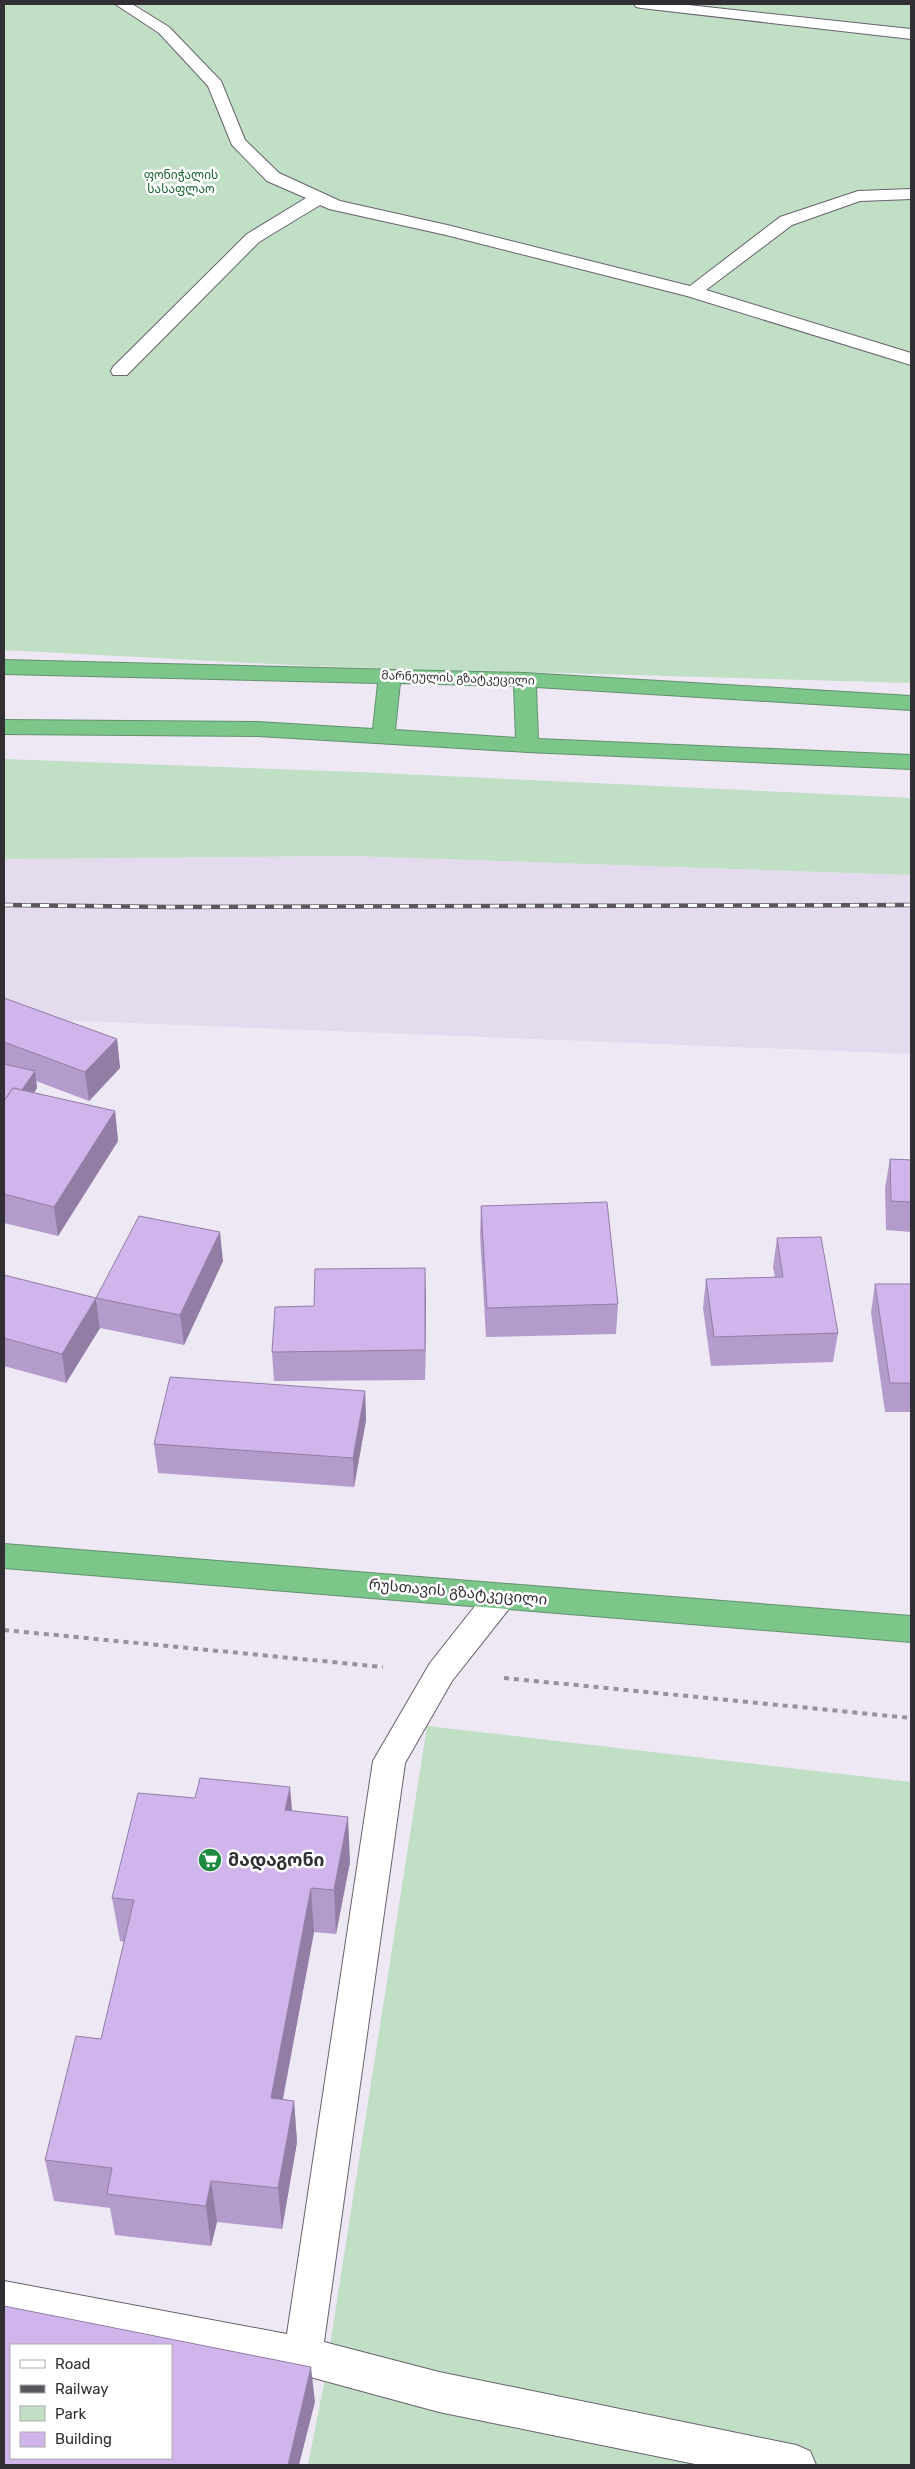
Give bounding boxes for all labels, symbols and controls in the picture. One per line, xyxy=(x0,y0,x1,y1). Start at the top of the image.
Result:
park label: ფონიჭალის სასაფლაო xyxy=(144,168,218,197)
street label: მარნეულის გზატკეცილი xyxy=(381,668,535,689)
street label: რუსთავის გზატკეცილი xyxy=(368,1575,548,1609)
supermarket icon: მადაგონი xyxy=(197,1847,223,1873)
place label: მადაგონი xyxy=(228,1849,325,1871)
legend xyxy=(10,2344,172,2459)
text: Road xyxy=(55,2355,91,2373)
text: Railway xyxy=(55,2380,109,2398)
text: Park xyxy=(55,2405,86,2423)
text: Building xyxy=(55,2430,112,2448)

